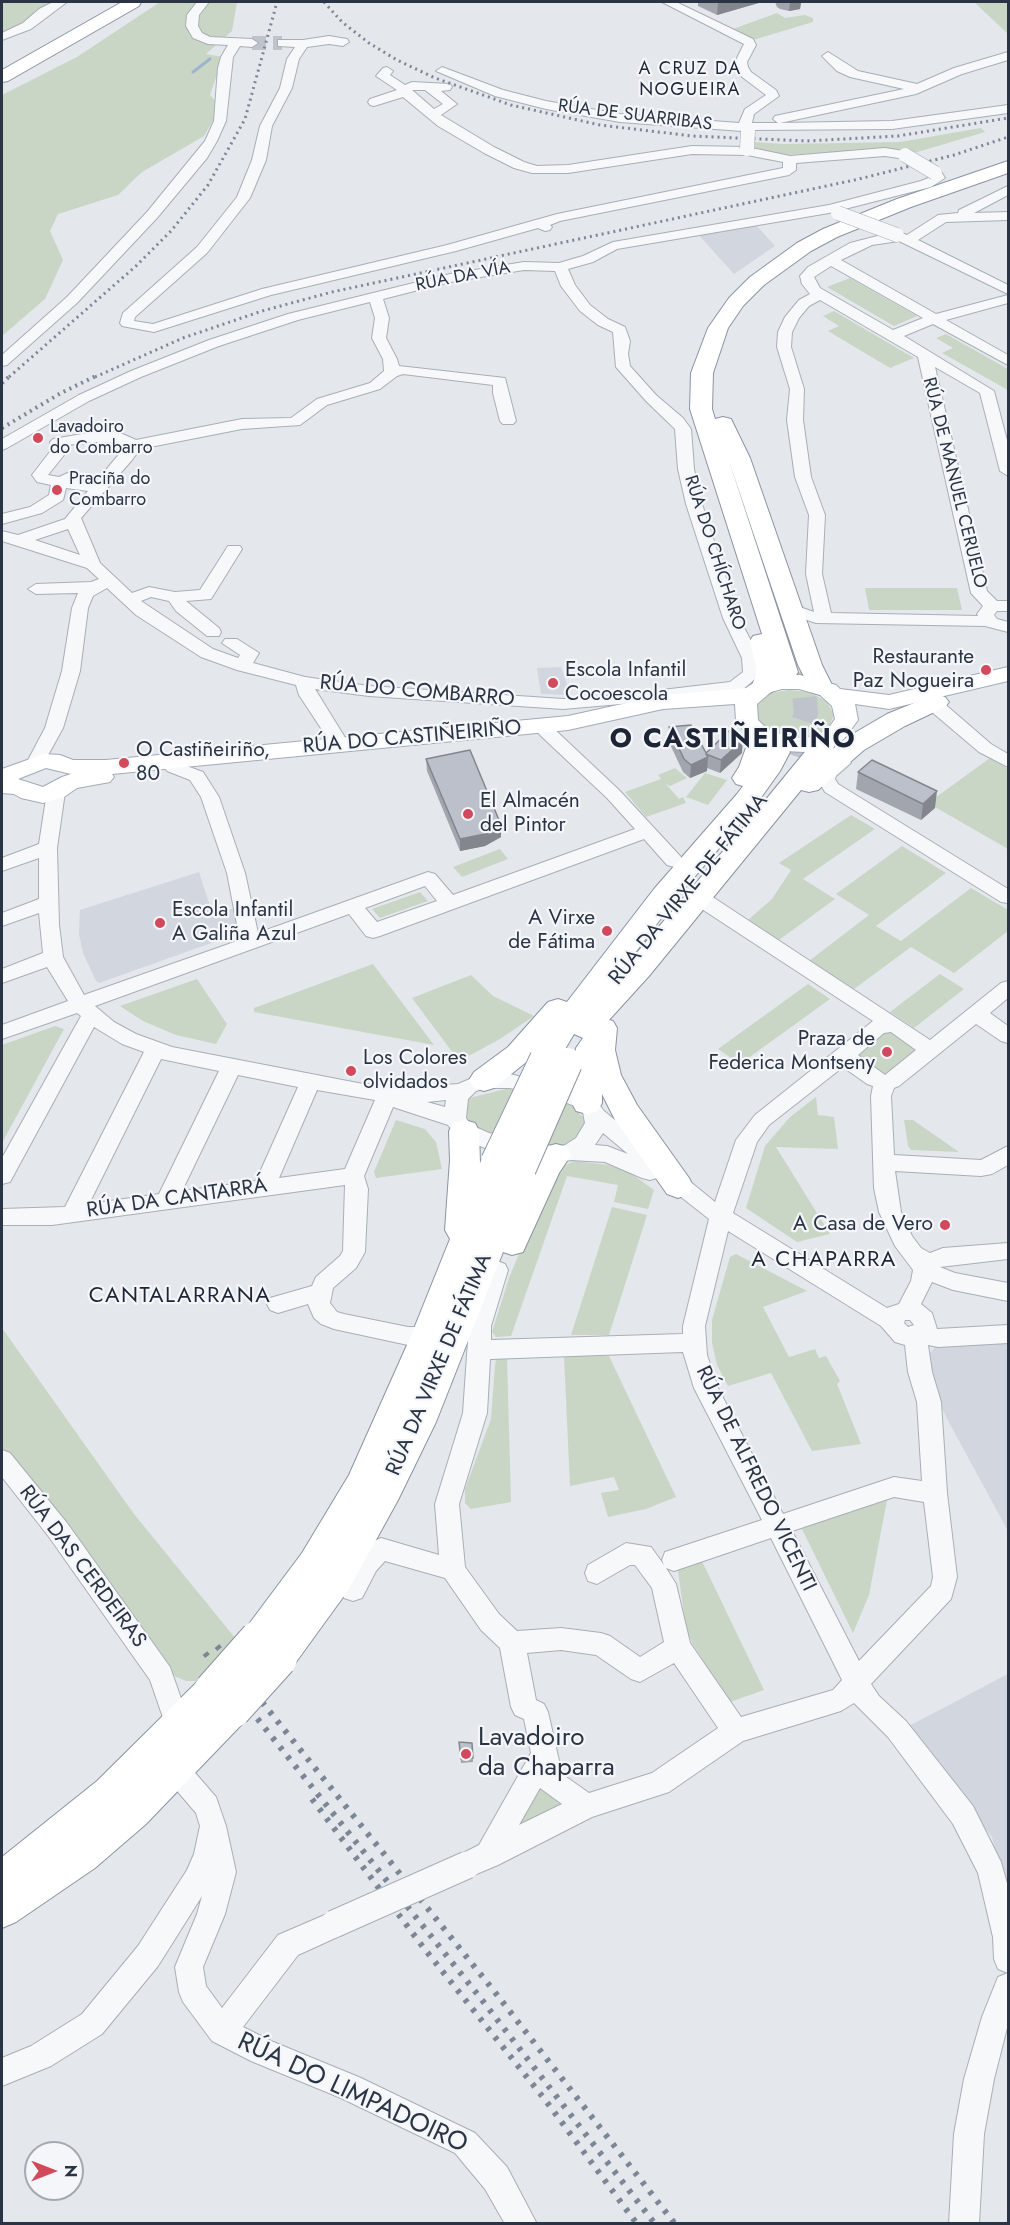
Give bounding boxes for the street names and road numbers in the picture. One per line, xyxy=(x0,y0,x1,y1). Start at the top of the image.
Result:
street label: RÚA DE SUARRIBAS xyxy=(557,96,713,136)
street label: RÚA DA VÍA xyxy=(414,257,512,297)
street label: RÚA DE MANUEL CERUELO xyxy=(917,375,991,591)
street label: RÚA DO CHÍCHARO xyxy=(679,473,749,633)
street label: RÚA DO COMBARRO xyxy=(318,671,516,713)
street label: RÚA DO CASTIÑEIRIÑO xyxy=(302,716,522,760)
street label: RÚA DA VIRXE DE FÁTIMA xyxy=(604,789,774,991)
street label: RÚA DA CANTARRÁ xyxy=(85,1174,269,1224)
street label: RÚA DA VIRXE DE FÁTIMA xyxy=(382,1250,498,1480)
street label: RÚA DE ALFREDO VICENTI xyxy=(689,1362,821,1596)
street label: RÚA DAS CERDEIRAS xyxy=(13,1481,151,1653)
street label: RÚA DO LIMPADOIRO xyxy=(232,2027,472,2161)

